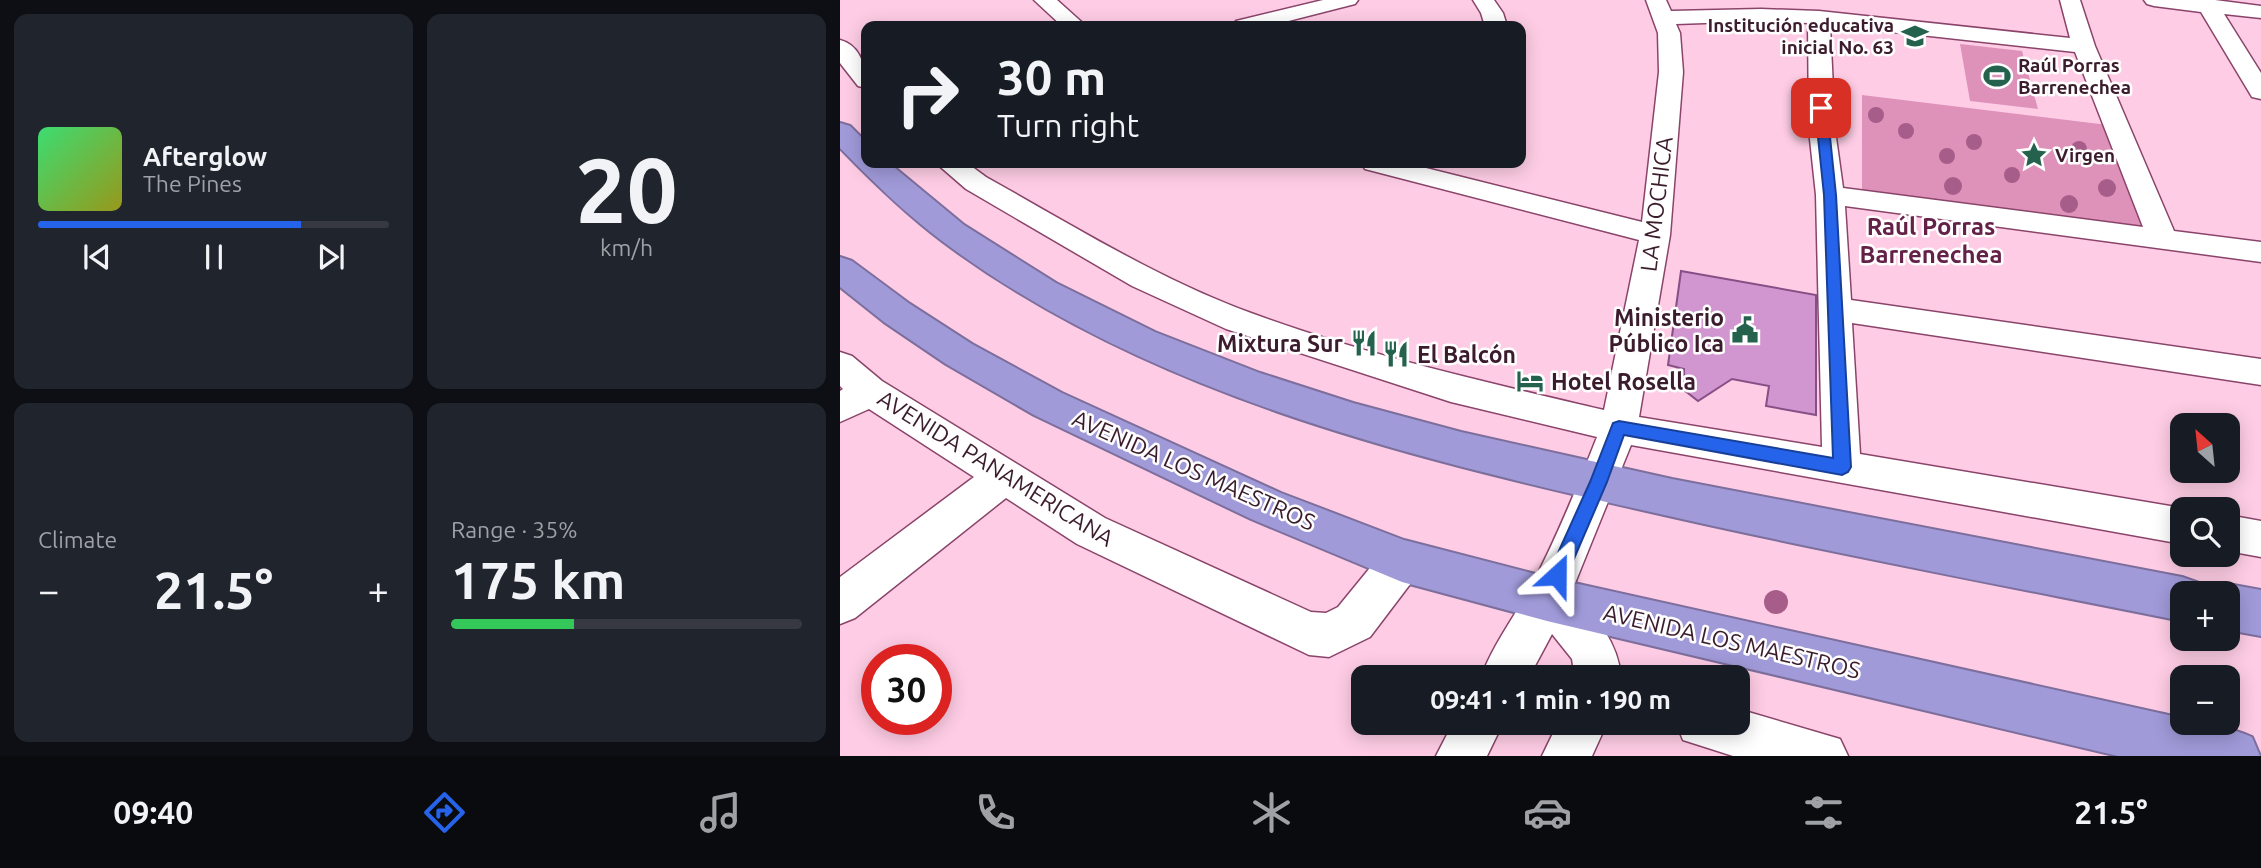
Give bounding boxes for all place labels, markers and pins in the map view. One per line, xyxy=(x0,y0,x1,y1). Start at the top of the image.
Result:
place label: Institución educativa inicial No. 63 xyxy=(1707,14,1894,58)
school or university icon: Institución educativa inicial No. 63 xyxy=(1900,21,1930,51)
place label: Raúl Porras Barrenechea xyxy=(2018,54,2131,98)
sports icon: Raúl Porras Barrenechea xyxy=(1982,61,2012,91)
pin xyxy=(1791,78,1851,138)
place icon: Virgen xyxy=(2019,140,2049,170)
place label: Virgen xyxy=(2055,144,2115,166)
place label: Ministerio Público Ica xyxy=(1608,305,1724,356)
public building icon: Ministerio Público Ica xyxy=(1730,315,1760,345)
restaurant icon: Mixtura Sur xyxy=(1349,328,1379,358)
place label: Mixtura Sur xyxy=(1217,331,1344,356)
restaurant icon: El Balcón xyxy=(1381,339,1411,369)
place label: El Balcón xyxy=(1417,342,1516,367)
hotel icon: Hotel Rosella xyxy=(1515,366,1545,396)
place label: Hotel Rosella xyxy=(1551,369,1696,394)

